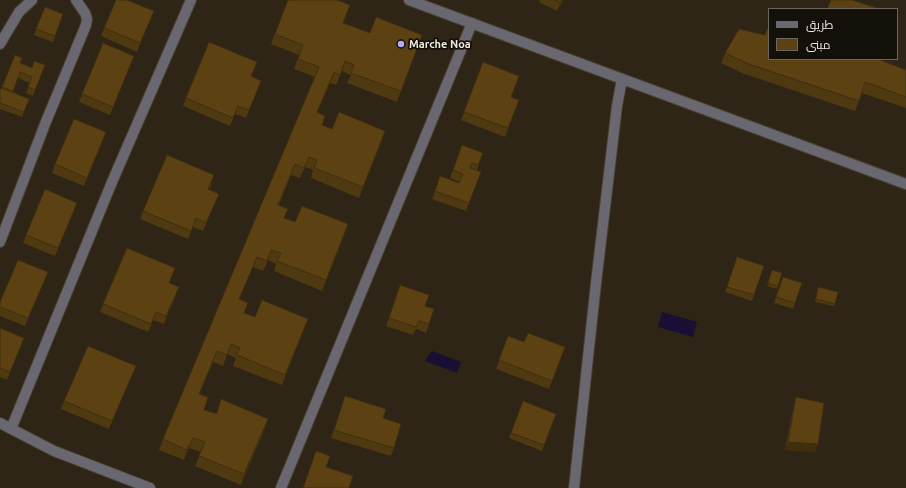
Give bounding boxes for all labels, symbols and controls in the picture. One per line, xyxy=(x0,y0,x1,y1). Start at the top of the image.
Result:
legend xyxy=(768,8,898,60)
text: طريق xyxy=(806,18,833,31)
place label: Marche Noa xyxy=(409,37,471,51)
text: مبنى xyxy=(806,38,831,51)
marker: Marche Noa xyxy=(396,39,406,49)

